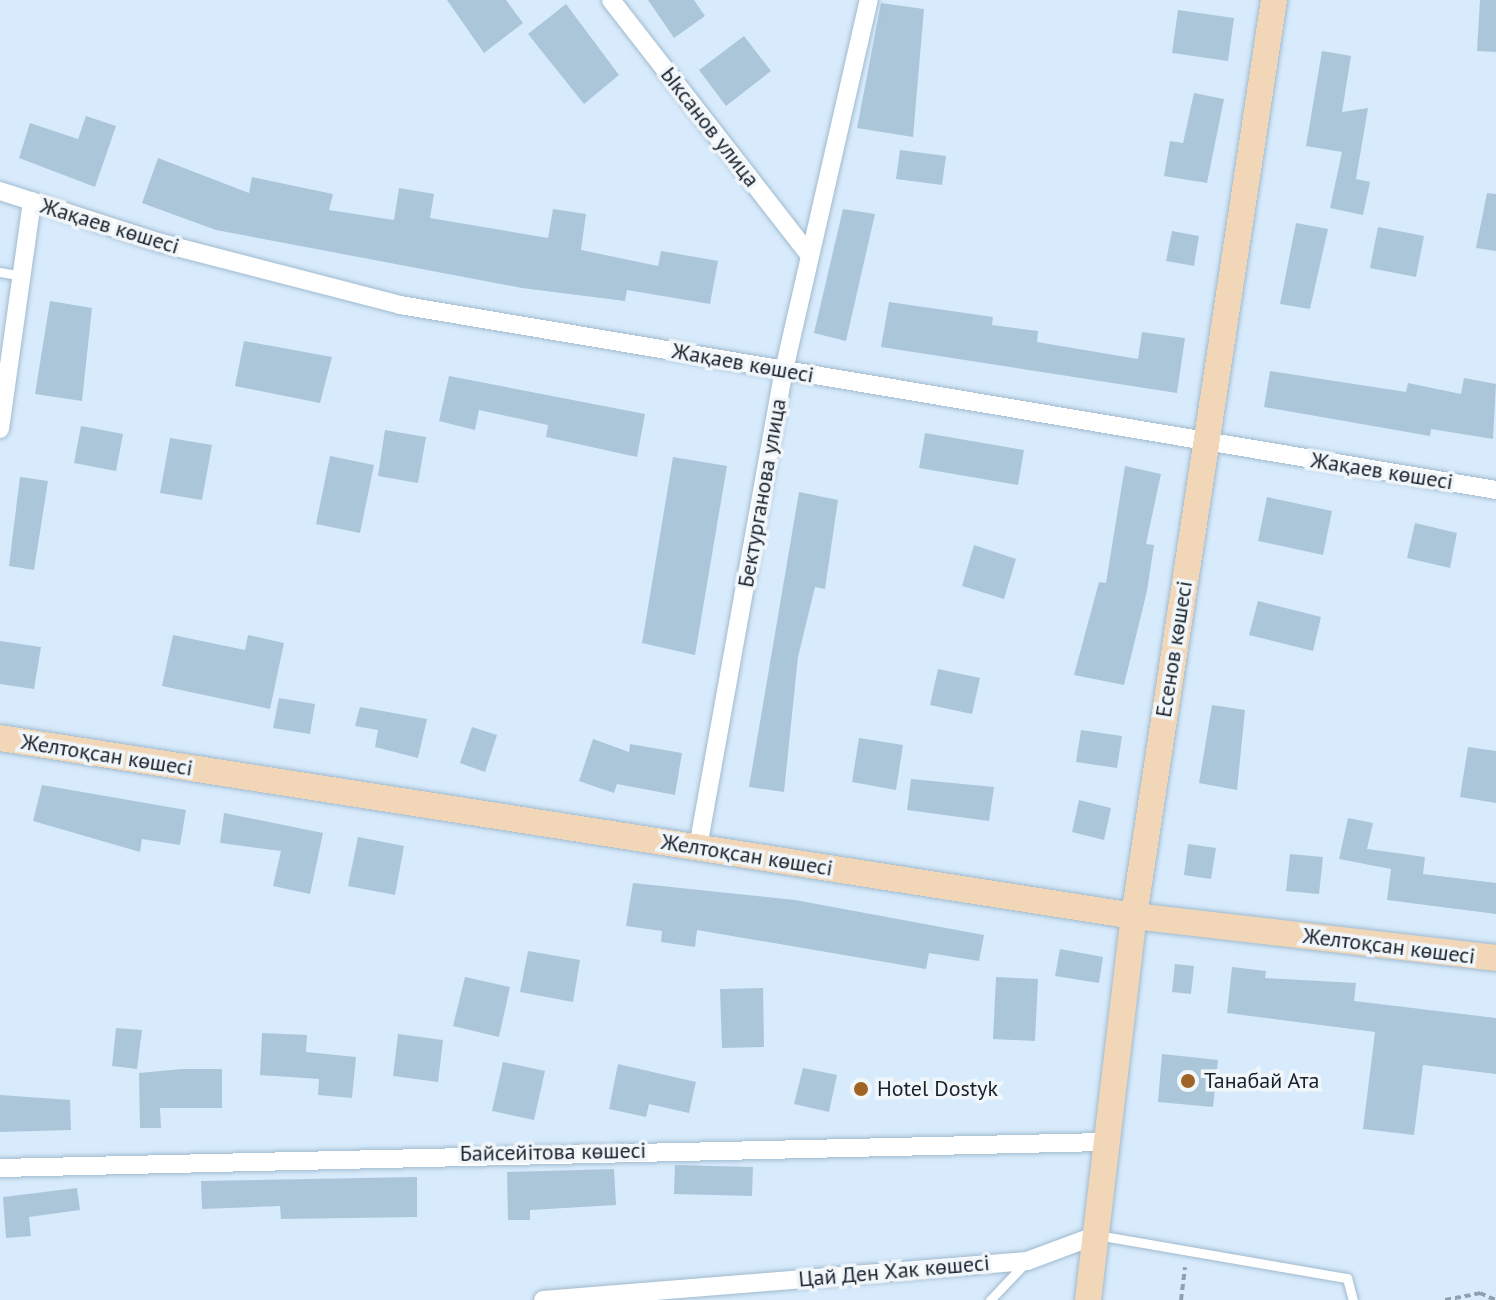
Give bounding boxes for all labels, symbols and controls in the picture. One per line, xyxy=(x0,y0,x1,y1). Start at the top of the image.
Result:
street label: Ыксанов улица xyxy=(655,62,765,192)
street label: Жақаев көшесі xyxy=(37,192,183,260)
street label: Жақаев көшесі xyxy=(670,338,816,388)
street label: Бектурганова улица xyxy=(732,397,792,589)
street label: Жақаев көшесі xyxy=(1309,447,1455,495)
street label: Есенов көшесі xyxy=(1150,579,1198,719)
street label: Желтоқсан көшесі xyxy=(19,728,195,782)
street label: Желтоқсан көшесі xyxy=(659,828,835,882)
street label: Желтоқсан көшесі xyxy=(1301,922,1477,970)
place label: Танабай Ата xyxy=(1204,1068,1320,1094)
marker: Танабай Ата xyxy=(1179,1072,1197,1090)
place label: Hotel Dostyk xyxy=(877,1076,998,1102)
marker: Hotel Dostyk xyxy=(852,1080,870,1098)
street label: Байсейітова көшесі xyxy=(460,1137,646,1167)
street label: Цай Ден Хак көшесі xyxy=(797,1249,991,1293)

